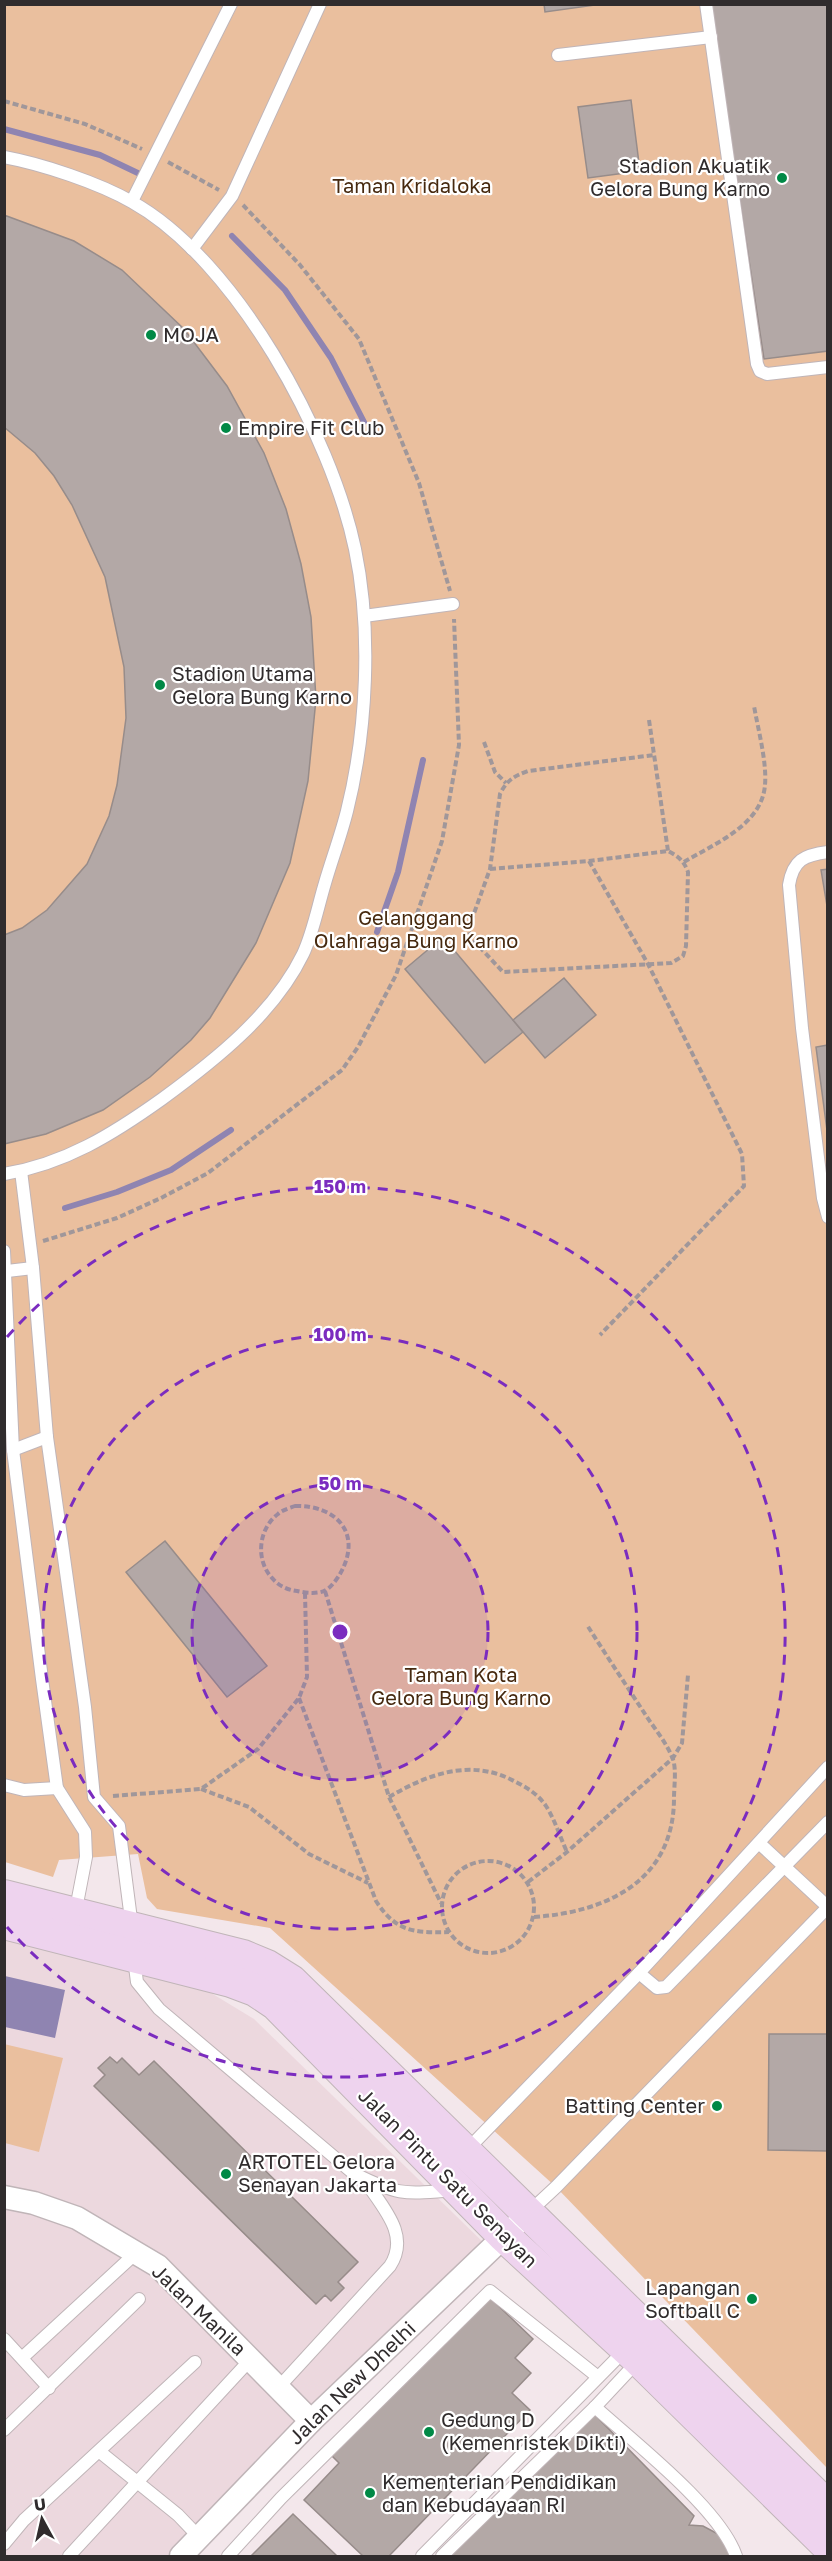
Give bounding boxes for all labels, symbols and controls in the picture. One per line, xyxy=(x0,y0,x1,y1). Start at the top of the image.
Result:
place label: Stadion Akuatik Gelora Bung Karno xyxy=(590,153,770,200)
marker: Stadion Akuatik Gelora Bung Karno xyxy=(775,171,789,185)
park label: Taman Kridaloka xyxy=(332,173,492,197)
place label: MOJA xyxy=(163,322,219,346)
marker: MOJA xyxy=(144,328,158,342)
place label: Empire Fit Club xyxy=(238,415,384,439)
marker: Empire Fit Club xyxy=(219,421,233,435)
place label: Stadion Utama Gelora Bung Karno xyxy=(172,661,352,708)
marker: Stadion Utama Gelora Bung Karno xyxy=(153,678,167,692)
park label: Gelanggang Olahraga Bung Karno xyxy=(314,905,518,952)
text: 150 m xyxy=(314,1175,366,1197)
text: 100 m xyxy=(314,1323,366,1345)
text: 50 m xyxy=(319,1472,361,1494)
centre of rings xyxy=(330,1622,350,1642)
park label: Taman Kota Gelora Bung Karno xyxy=(371,1662,551,1709)
street label: Jalan Pintu Satu Senayan xyxy=(354,2083,543,2272)
place label: Batting Center xyxy=(565,2093,705,2117)
marker: Batting Center xyxy=(710,2099,724,2113)
place label: ARTOTEL Gelora Senayan Jakarta xyxy=(238,2149,397,2196)
marker: ARTOTEL Gelora Senayan Jakarta xyxy=(219,2167,233,2181)
street label: Jalan Manila xyxy=(148,2259,252,2360)
place label: Lapangan Softball C xyxy=(645,2275,740,2322)
marker: Lapangan Softball C xyxy=(745,2292,759,2306)
street label: Jalan New Dhelhi xyxy=(283,2316,420,2449)
place label: Gedung D (Kemenristek Dikti) xyxy=(441,2407,627,2454)
marker: Gedung D (Kemenristek Dikti) xyxy=(422,2425,436,2439)
place label: Kementerian Pendidikan dan Kebudayaan RI xyxy=(382,2469,617,2516)
marker: Kementerian Pendidikan dan Kebudayaan RI xyxy=(363,2486,377,2500)
north arrow xyxy=(12,2489,72,2549)
text: U xyxy=(33,2493,47,2515)

